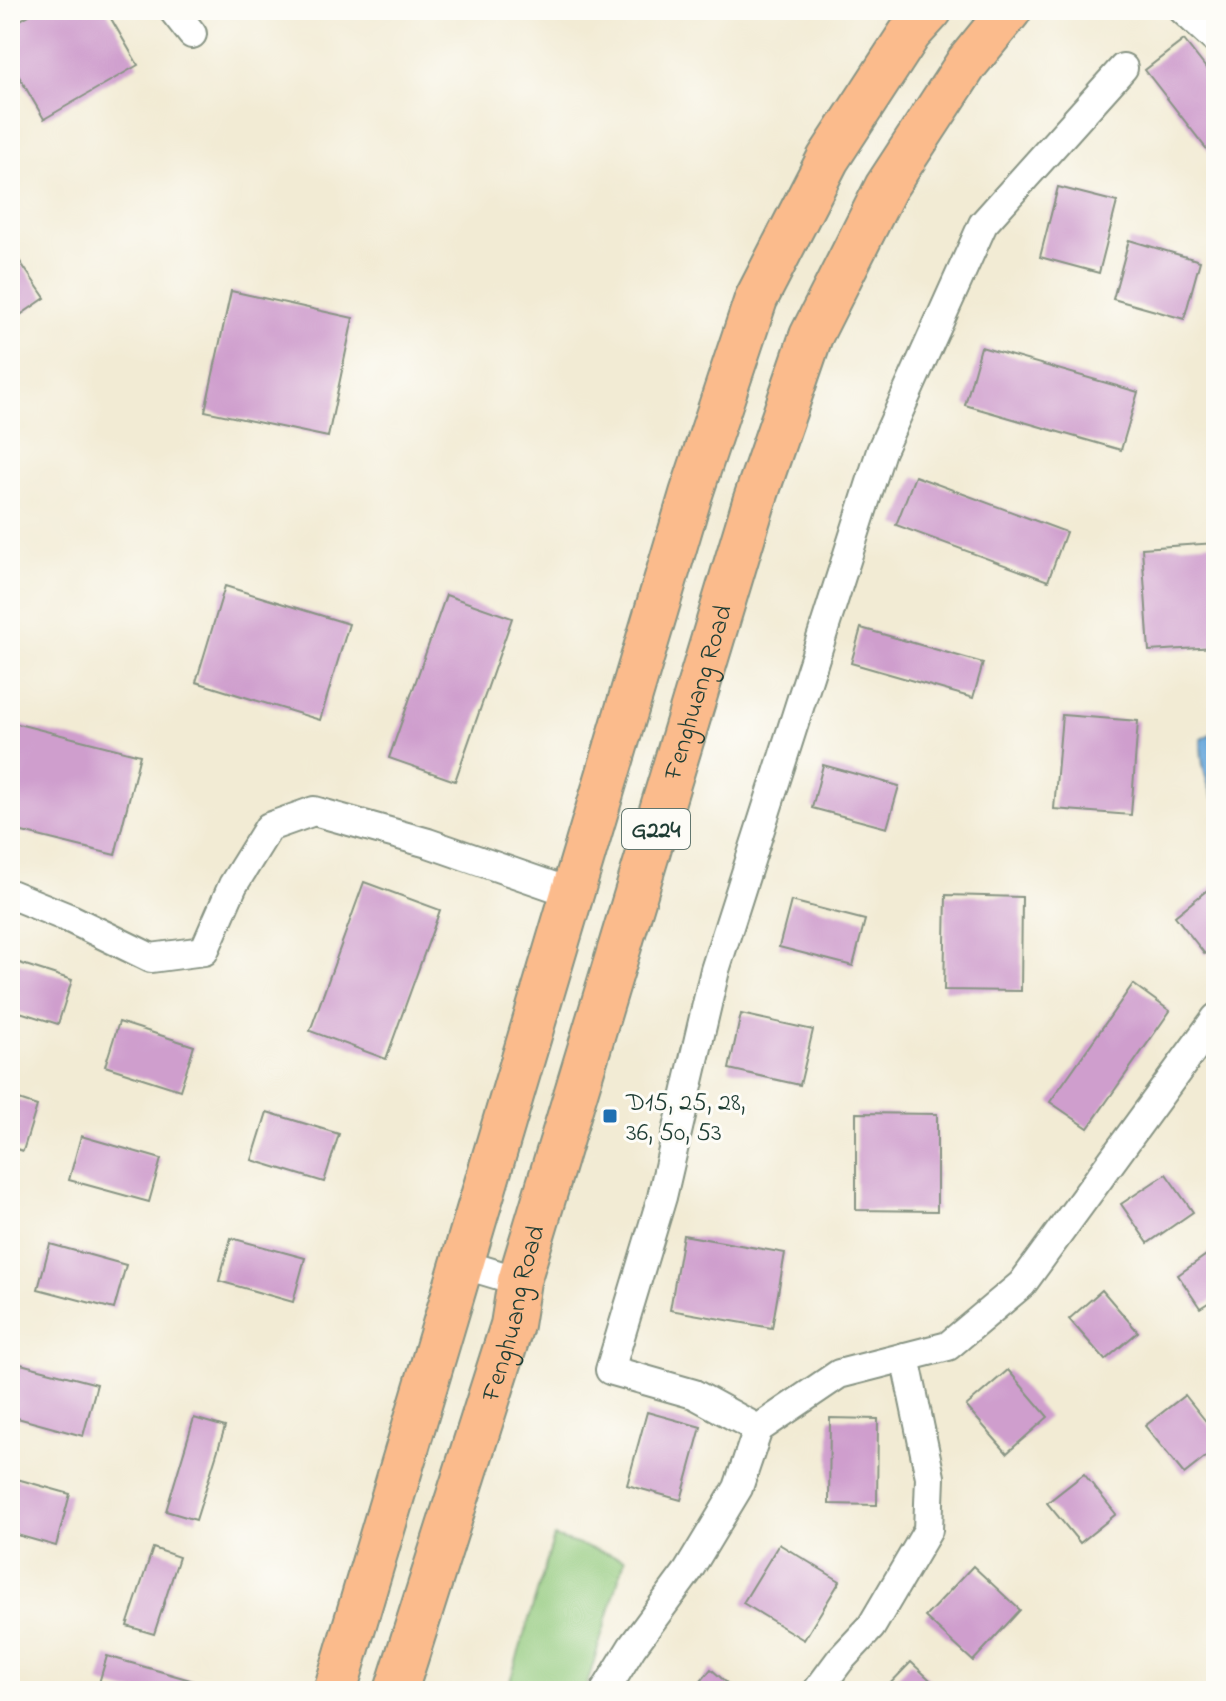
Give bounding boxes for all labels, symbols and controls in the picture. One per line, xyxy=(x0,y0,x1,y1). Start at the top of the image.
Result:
street label: Fenghuang Road xyxy=(655,600,744,786)
road number: G224 xyxy=(622,809,690,849)
place label: D15, 25, 28, 36, 50, 53 xyxy=(625,1085,745,1153)
marker: D15, 25, 28, 36, 50, 53 xyxy=(601,1107,619,1125)
street label: Fenghuang Road xyxy=(473,1221,557,1407)

